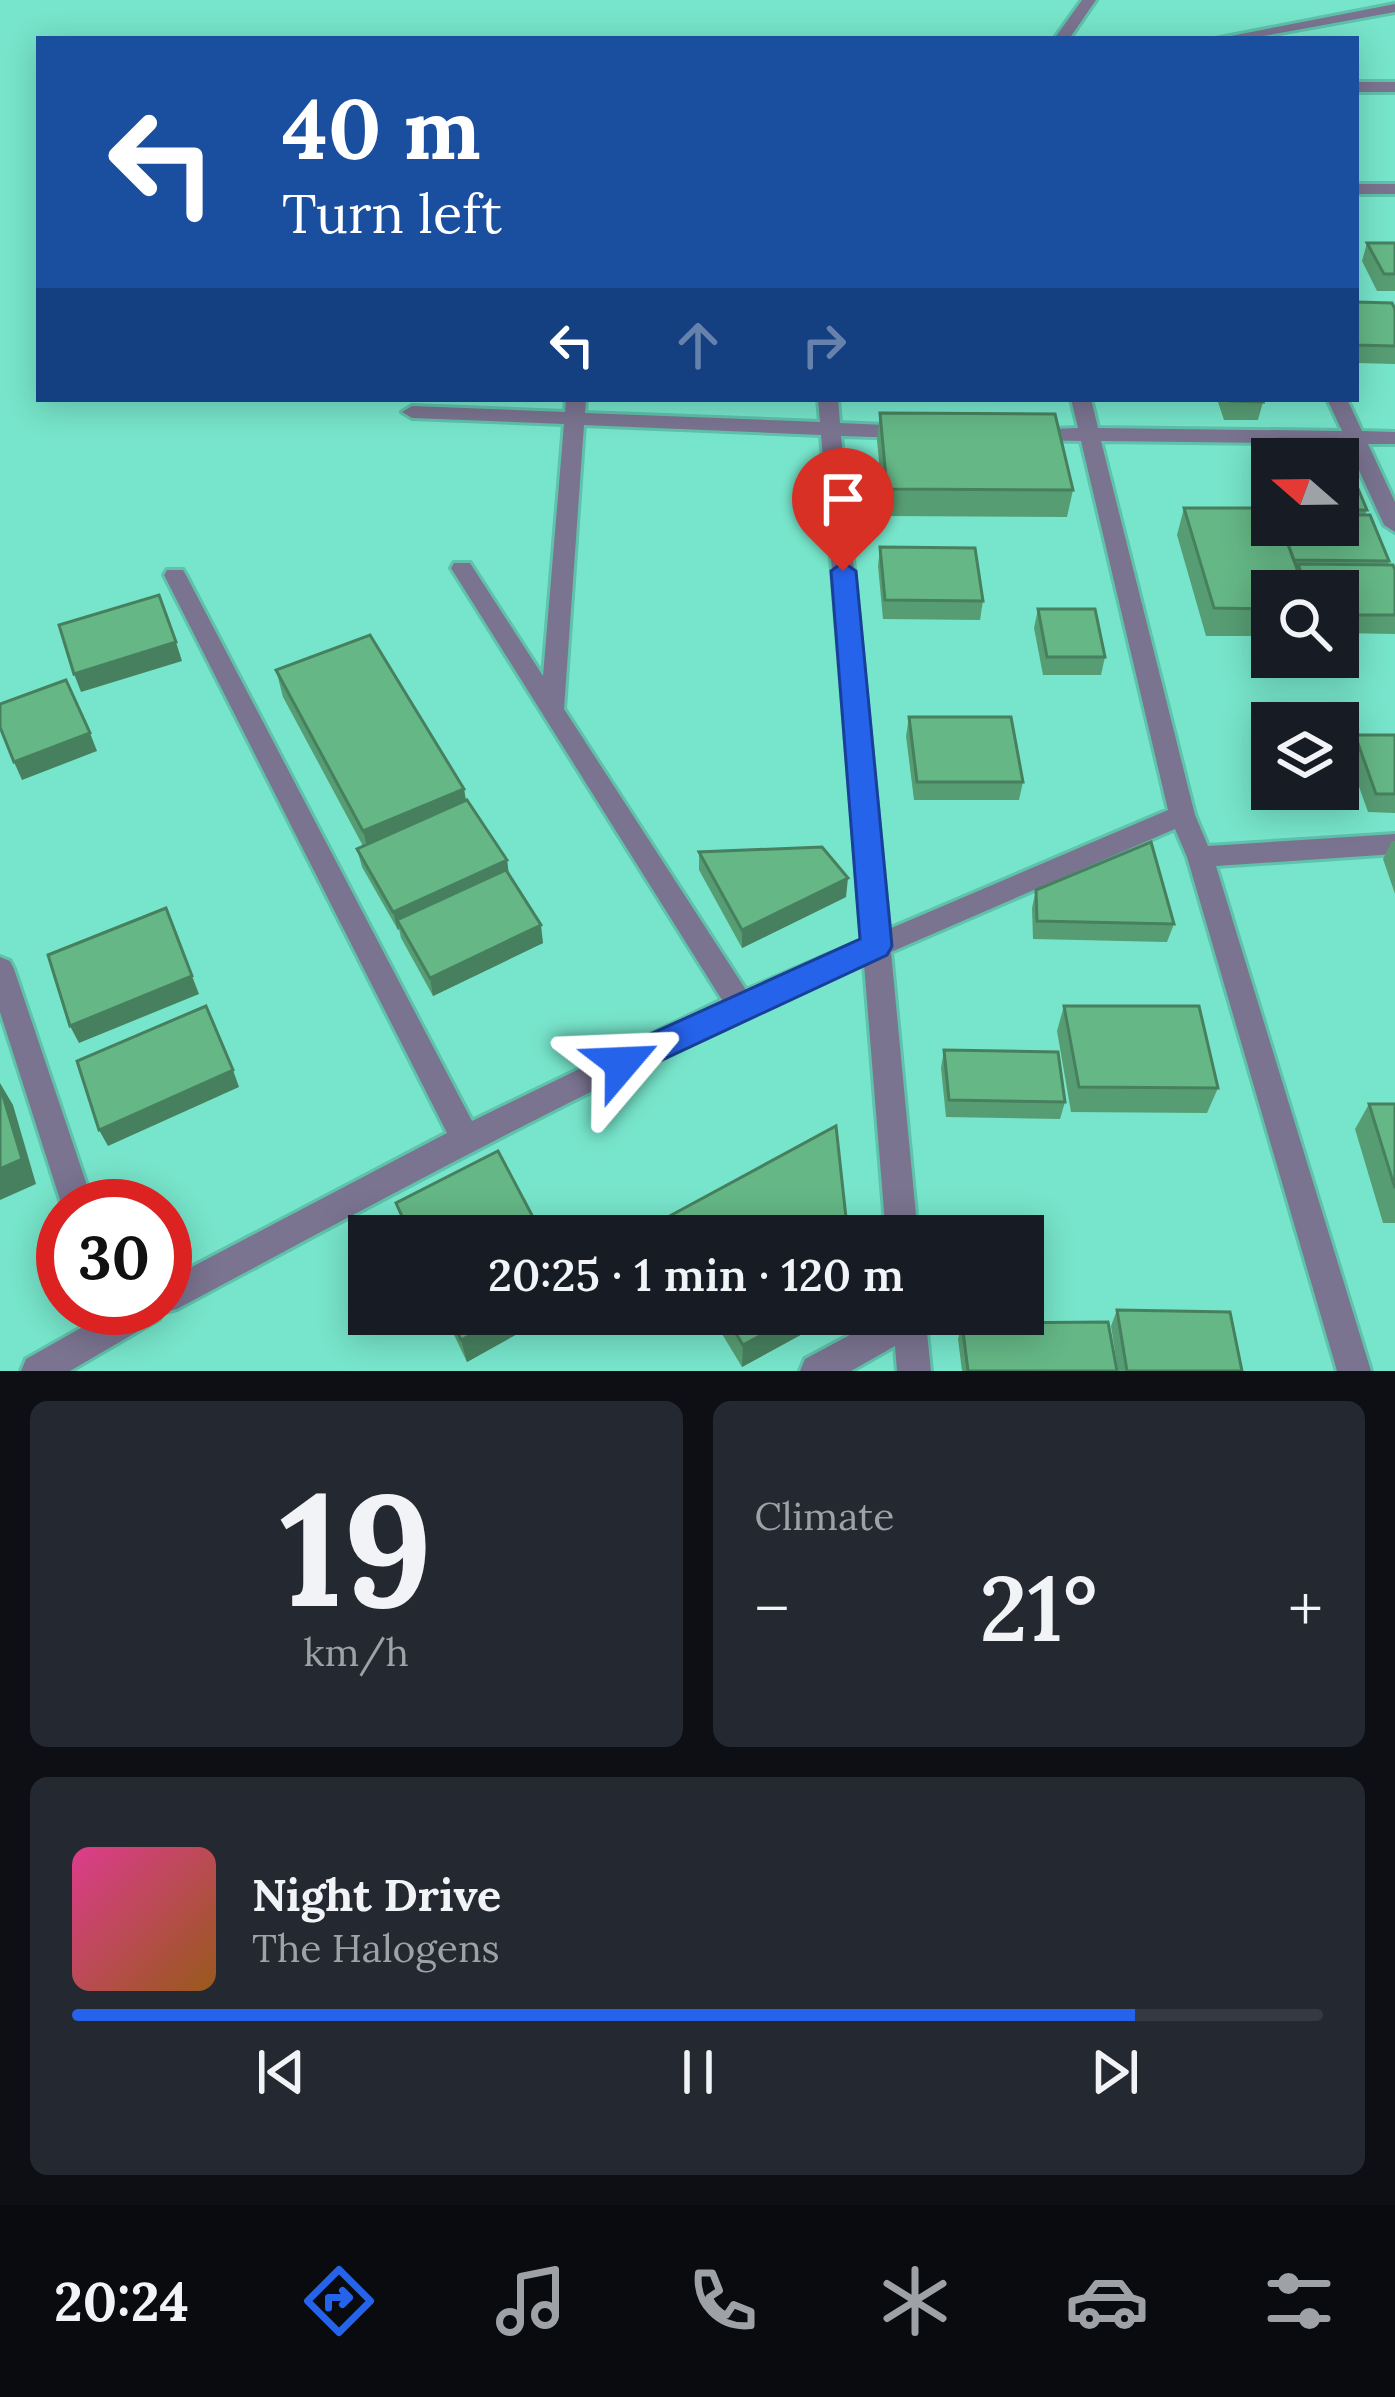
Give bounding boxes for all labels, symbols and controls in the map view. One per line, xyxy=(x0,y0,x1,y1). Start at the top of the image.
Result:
text: 40 m xyxy=(282,74,481,182)
icon: left xyxy=(84,84,240,240)
text: Turn left xyxy=(282,179,502,248)
icon: left xyxy=(539,312,605,378)
icon: ahead xyxy=(665,312,731,378)
icon: right xyxy=(791,312,857,378)
north arrow xyxy=(1251,438,1359,546)
map controls xyxy=(1251,438,1359,810)
pin xyxy=(792,448,894,571)
icon: arrive xyxy=(810,466,876,532)
button: search xyxy=(1251,570,1359,678)
button: layers xyxy=(1251,702,1359,810)
position arrow xyxy=(559,1000,685,1126)
speed limit sign: 30 xyxy=(36,1179,192,1335)
text: 20:25 · 1 min · 120 m xyxy=(488,1246,904,1303)
text: 19 xyxy=(280,1449,433,1649)
text: Climate xyxy=(755,1491,894,1541)
text: 21° xyxy=(980,1550,1098,1666)
text: − xyxy=(755,1566,789,1650)
text: + xyxy=(1288,1566,1323,1650)
text: km/h xyxy=(304,1627,409,1677)
text: Night Drive xyxy=(252,1866,501,1923)
text: The Halogens xyxy=(252,1923,500,1973)
icon: previous xyxy=(248,2039,314,2105)
icon: pause xyxy=(665,2039,731,2105)
icon: next xyxy=(1082,2039,1148,2105)
icon: directions xyxy=(297,2259,381,2343)
icon: music xyxy=(489,2259,573,2343)
icon: phone xyxy=(681,2259,765,2343)
icon: climate xyxy=(873,2259,957,2343)
icon: car xyxy=(1065,2259,1149,2343)
icon: filters xyxy=(1257,2259,1341,2343)
text: 20:24 xyxy=(54,2267,189,2336)

